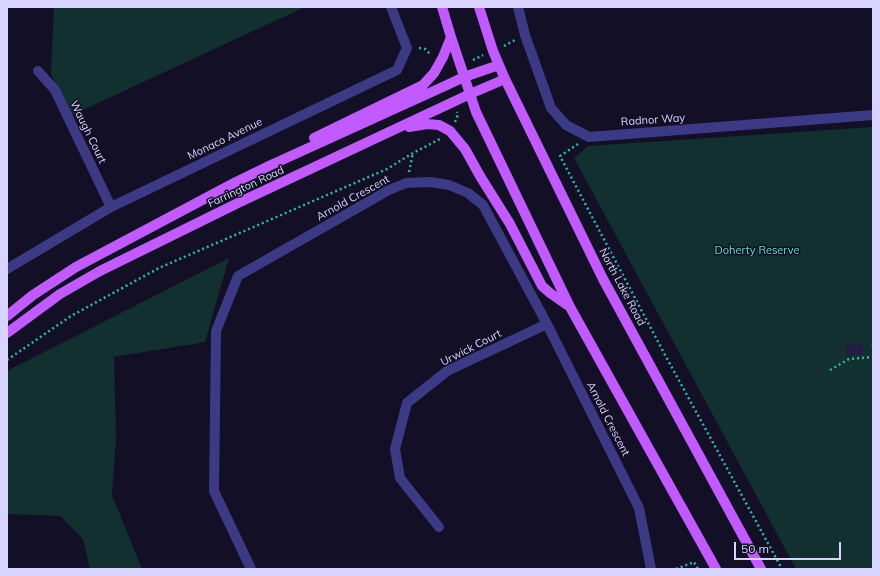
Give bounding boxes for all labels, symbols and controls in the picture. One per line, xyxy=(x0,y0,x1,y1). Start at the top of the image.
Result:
street label: Waugh Court xyxy=(67,98,109,166)
street label: Radnor Way xyxy=(620,111,686,129)
street label: Monaco Avenue xyxy=(185,115,265,163)
street label: Farrington Road xyxy=(206,164,286,210)
street label: Arnold Crescent xyxy=(314,172,392,224)
park label: Doherty Reserve xyxy=(715,244,799,258)
street label: North Lake Road xyxy=(596,246,648,328)
street label: Urwick Court xyxy=(438,327,504,369)
street label: Arnold Crescent xyxy=(584,380,632,458)
scale bar xyxy=(736,534,843,560)
text: 50 m xyxy=(741,541,769,556)

